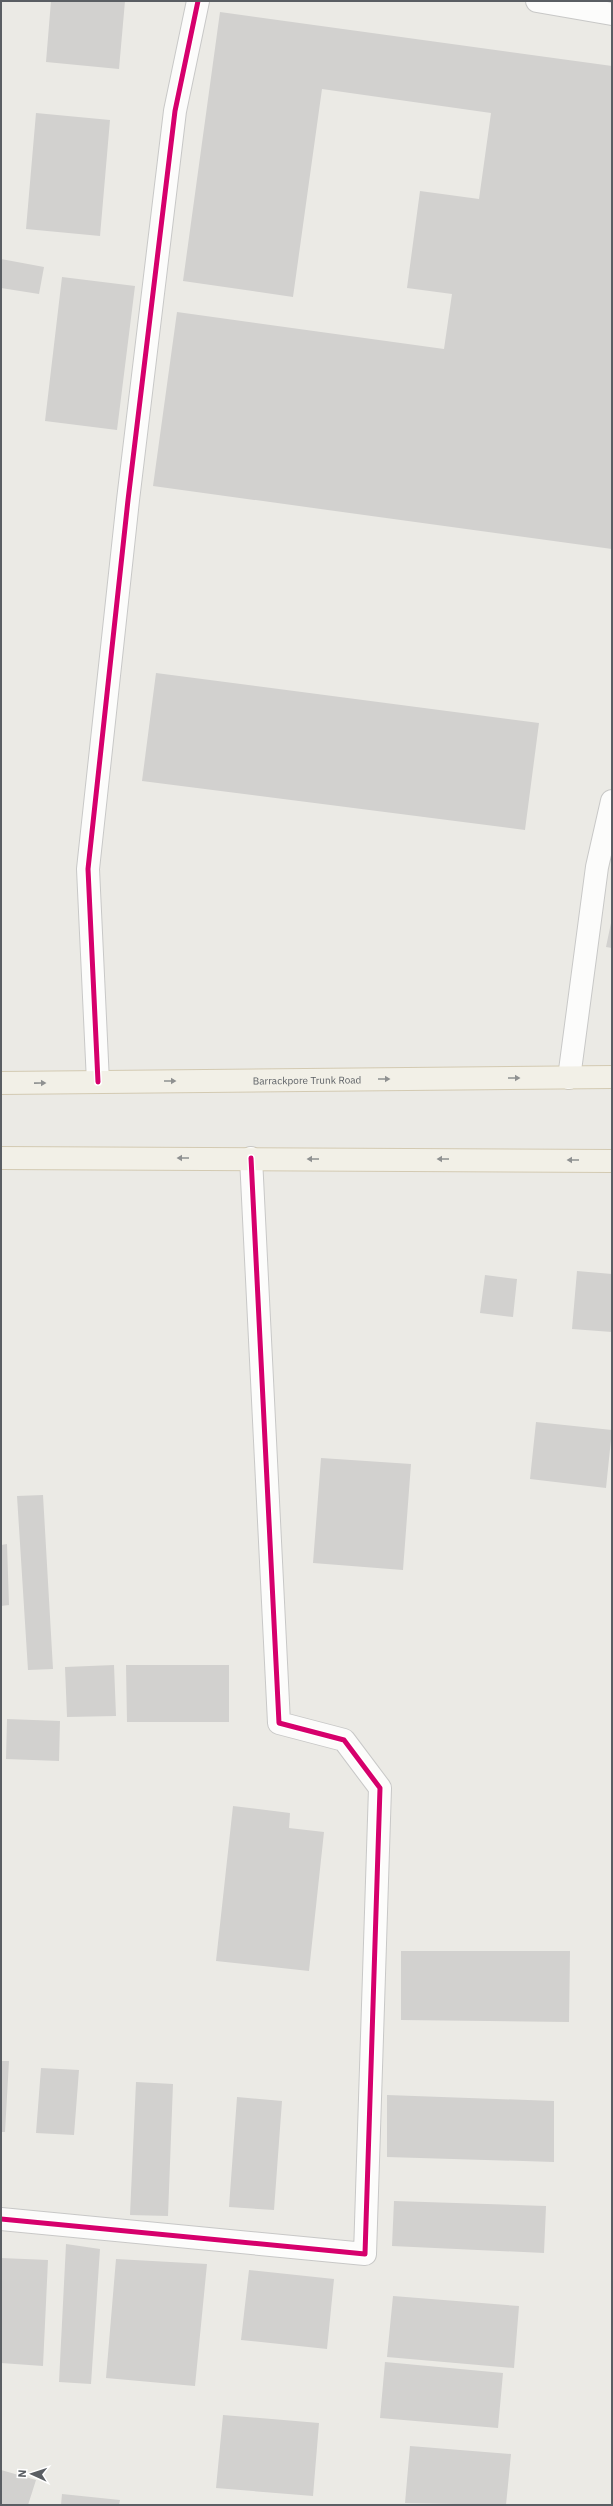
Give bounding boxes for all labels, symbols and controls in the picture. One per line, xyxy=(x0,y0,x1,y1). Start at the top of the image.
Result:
street label: Barrackpore Trunk Road xyxy=(253,1073,361,1087)
one-way arrow xyxy=(508,1075,521,1081)
one-way arrow xyxy=(378,1076,391,1082)
one-way arrow xyxy=(164,1078,177,1084)
one-way arrow xyxy=(34,1079,46,1086)
one-way arrow xyxy=(176,1155,189,1161)
one-way arrow xyxy=(307,1155,319,1162)
one-way arrow xyxy=(436,1156,449,1162)
one-way arrow xyxy=(566,1157,579,1163)
north arrow xyxy=(12,2454,52,2494)
text: N xyxy=(15,2469,29,2478)

